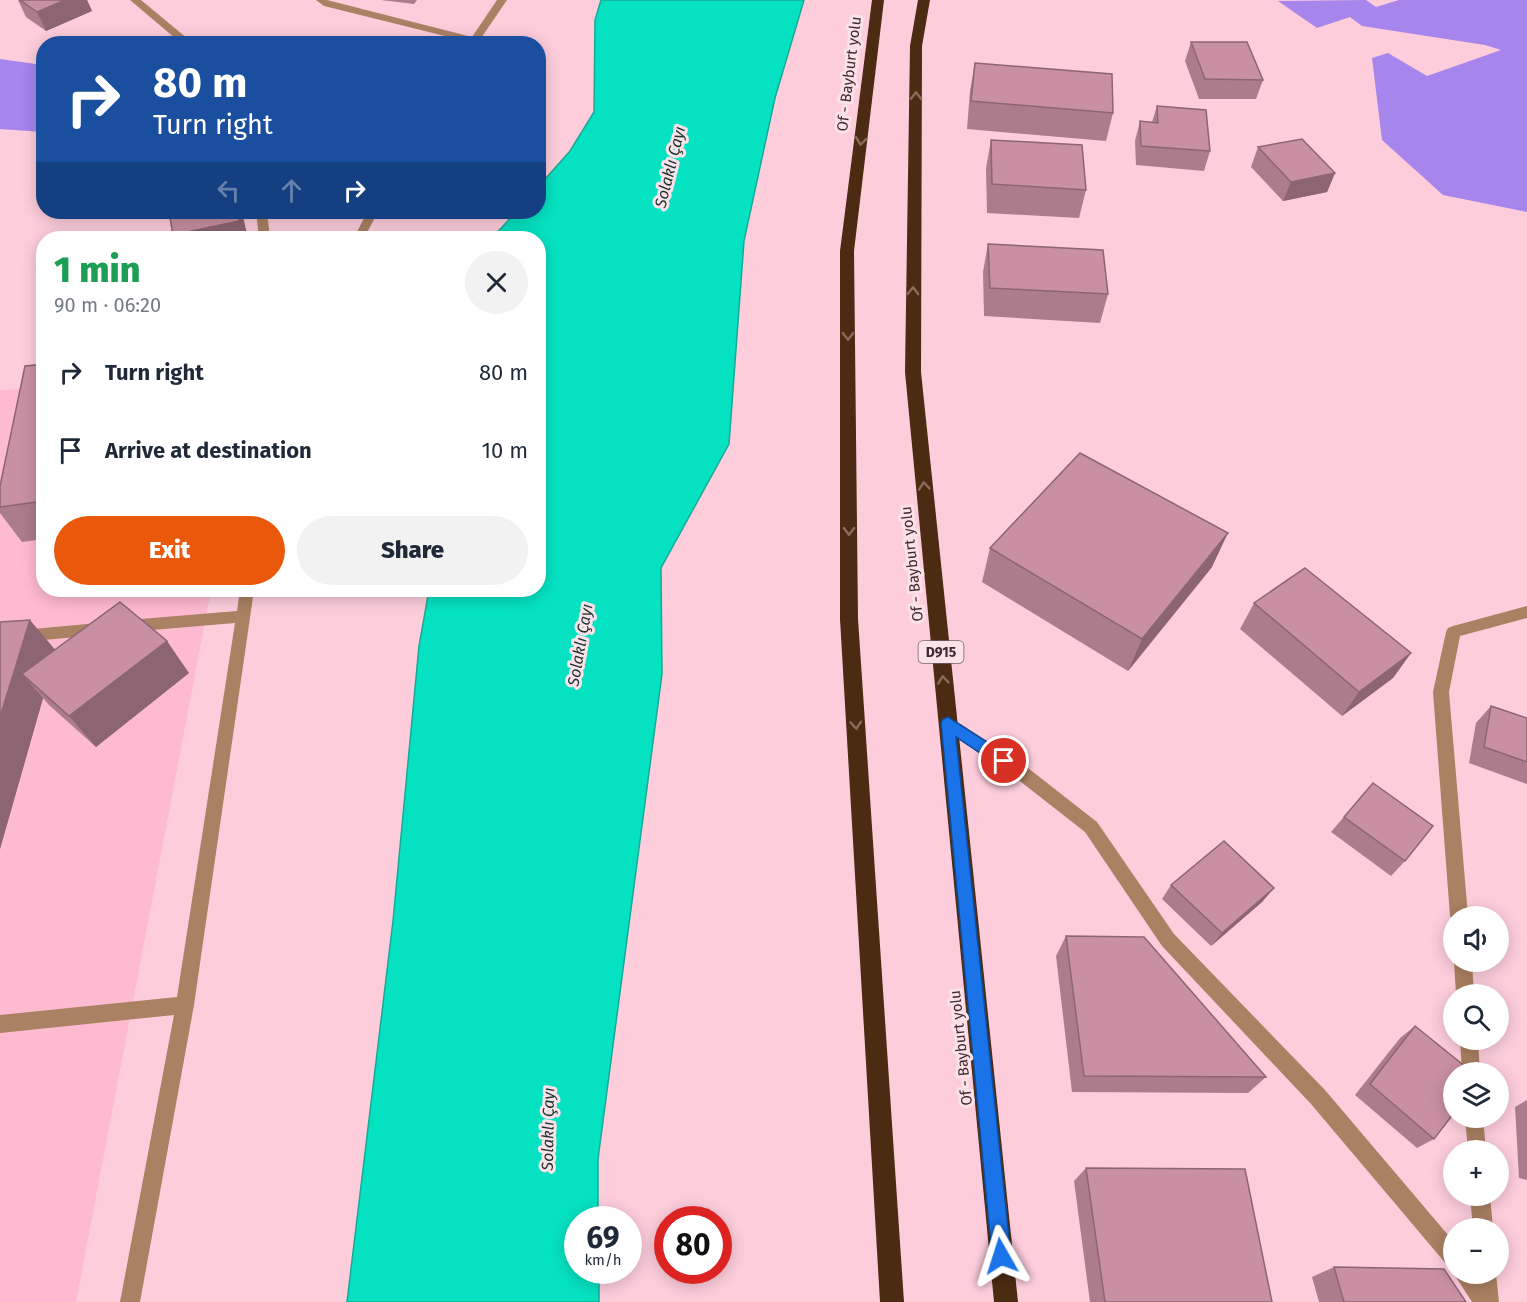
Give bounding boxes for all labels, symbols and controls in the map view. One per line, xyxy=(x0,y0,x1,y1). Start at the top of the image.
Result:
street label: Of - Bayburt yolu xyxy=(833,15,865,133)
text: 80 m xyxy=(153,58,247,108)
icon: right xyxy=(54,60,132,138)
one-way arrow xyxy=(910,92,922,101)
text: Turn right xyxy=(153,109,273,141)
water label: Solaklı Çayı xyxy=(650,124,690,211)
one-way arrow xyxy=(855,137,867,146)
icon: left xyxy=(212,174,245,207)
icon: ahead xyxy=(275,174,308,207)
icon: right xyxy=(338,174,371,207)
text: 1 min xyxy=(54,248,140,292)
button: close xyxy=(465,251,528,314)
one-way arrow xyxy=(907,287,920,296)
text: 90 m · 06:20 xyxy=(54,293,161,317)
one-way arrow xyxy=(842,331,854,340)
icon: right xyxy=(54,356,87,389)
text: Turn right xyxy=(105,359,204,386)
text: 80 m xyxy=(479,359,528,386)
icon: arrive xyxy=(54,434,87,467)
text: Arrive at destination xyxy=(105,437,312,464)
text: 10 m xyxy=(482,437,528,464)
one-way arrow xyxy=(918,481,931,490)
street label: Of - Bayburt yolu xyxy=(897,505,927,623)
button: Exit xyxy=(54,516,285,585)
button: Share xyxy=(297,516,528,585)
one-way arrow xyxy=(843,526,855,535)
water label: Solaklı Çayı xyxy=(563,602,598,689)
road number: D915 xyxy=(918,641,964,663)
one-way arrow xyxy=(937,675,950,684)
one-way arrow xyxy=(849,721,862,730)
pin xyxy=(978,735,1029,786)
icon: arrive xyxy=(987,744,1020,777)
map controls xyxy=(1443,906,1509,1284)
button: sound xyxy=(1443,906,1509,972)
button: search xyxy=(1443,984,1509,1050)
street label: Of - Bayburt yolu xyxy=(946,989,976,1107)
button: layers xyxy=(1443,1062,1509,1128)
water label: Solaklı Çayı xyxy=(538,1087,559,1172)
button: + xyxy=(1443,1140,1509,1206)
speed limit sign: 80 xyxy=(654,1206,732,1284)
button: − xyxy=(1443,1218,1509,1284)
text: 69 xyxy=(586,1220,620,1256)
position arrow xyxy=(969,1224,1033,1288)
text: km/h xyxy=(584,1251,622,1269)

